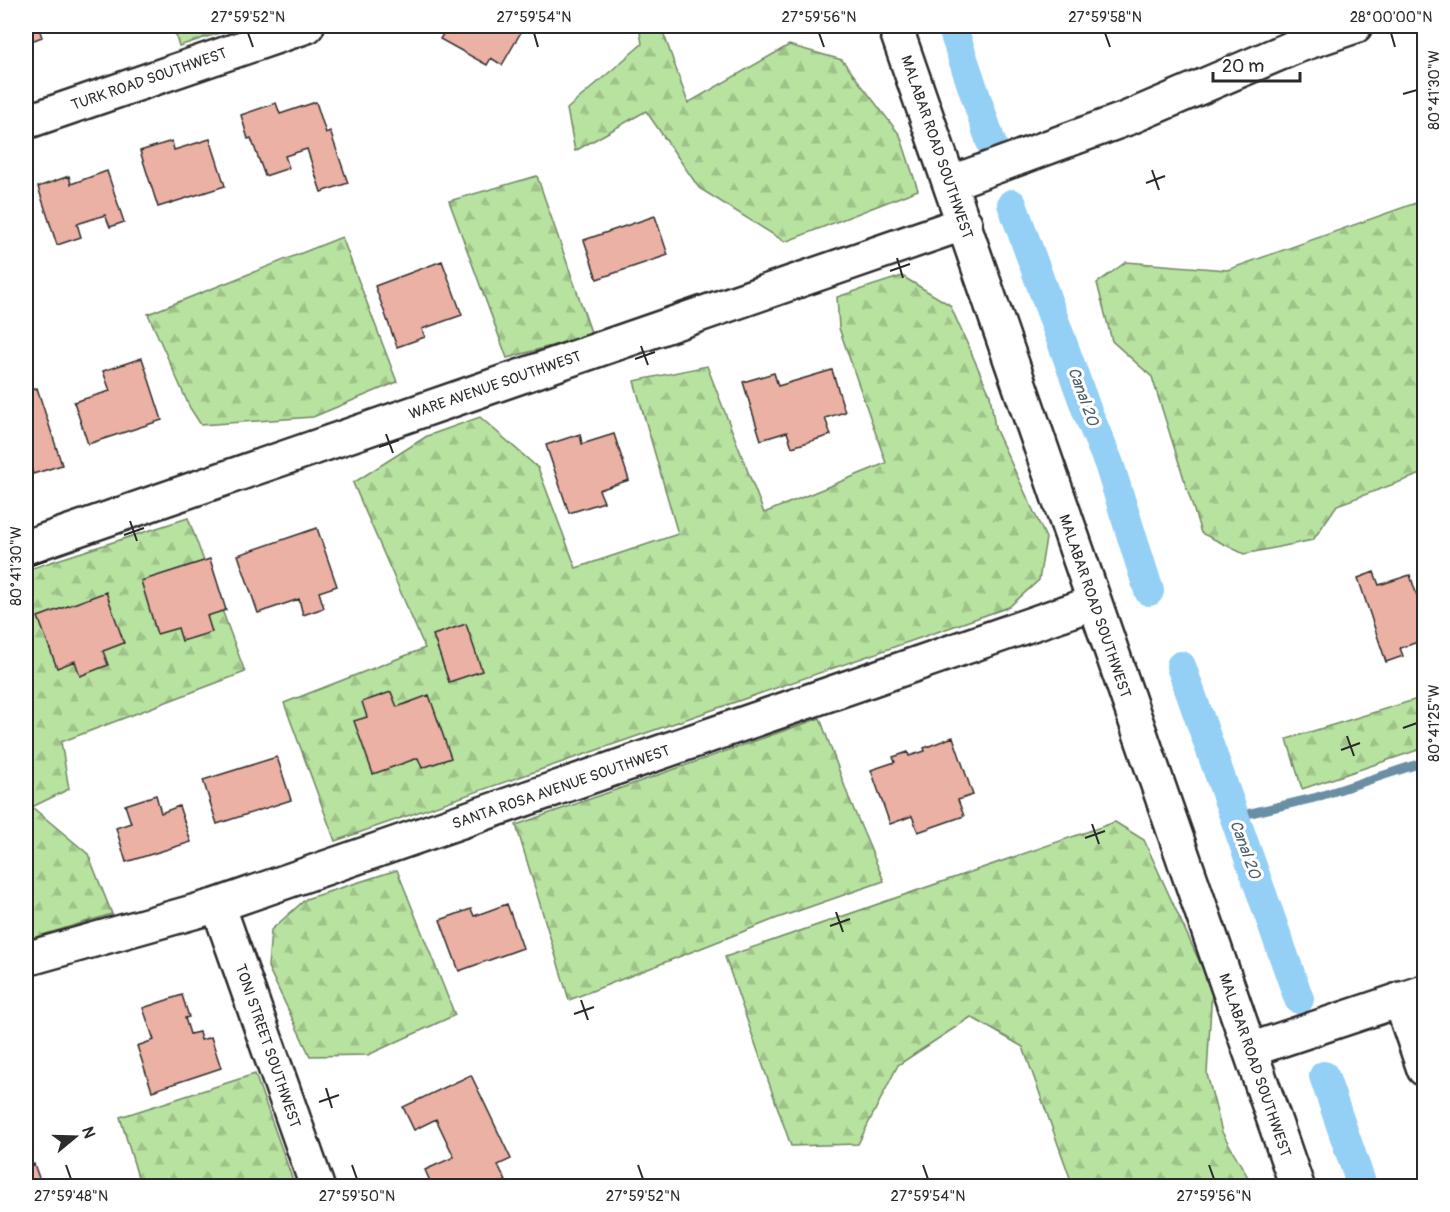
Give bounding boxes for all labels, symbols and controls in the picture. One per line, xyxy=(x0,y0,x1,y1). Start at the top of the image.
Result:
text: 27°59'52"N xyxy=(211,8,285,27)
text: 27°59'54"N xyxy=(497,8,571,27)
text: 27°59'56"N xyxy=(782,8,856,27)
text: 27°59'58"N xyxy=(1068,8,1142,27)
text: 28°00'00"N xyxy=(1350,8,1432,27)
street label: TURK ROAD SOUTHWEST xyxy=(69,44,230,115)
scale bar xyxy=(1213,45,1300,83)
text: 80°41'30"W xyxy=(1425,50,1444,130)
street label: MALABAR ROAD SOUTHWEST xyxy=(896,53,977,241)
text: 20 m xyxy=(1222,55,1264,78)
street label: WARE AVENUE SOUTHWEST xyxy=(406,347,584,424)
water label: Canal 20 xyxy=(1063,365,1103,429)
street label: MALABAR ROAD SOUTHWEST xyxy=(1054,512,1135,700)
text: 80°41'30"W xyxy=(7,526,26,606)
text: 80°41'25"W xyxy=(1425,684,1444,762)
street label: SANTA ROSA AVENUE SOUTHWEST xyxy=(450,741,673,834)
water label: Canal 20 xyxy=(1225,818,1265,882)
street label: TONI STREET SOUTHWEST xyxy=(231,962,305,1131)
street label: MALABAR ROAD SOUTHWEST xyxy=(1214,971,1295,1159)
north arrow xyxy=(45,1107,105,1167)
text: N xyxy=(77,1124,100,1141)
text: 27°59'48"N xyxy=(34,1187,108,1206)
text: 27°59'50"N xyxy=(319,1187,395,1206)
text: 27°59'52"N xyxy=(606,1187,680,1206)
text: 27°59'54"N xyxy=(891,1187,965,1206)
text: 27°59'56"N xyxy=(1177,1187,1251,1206)

